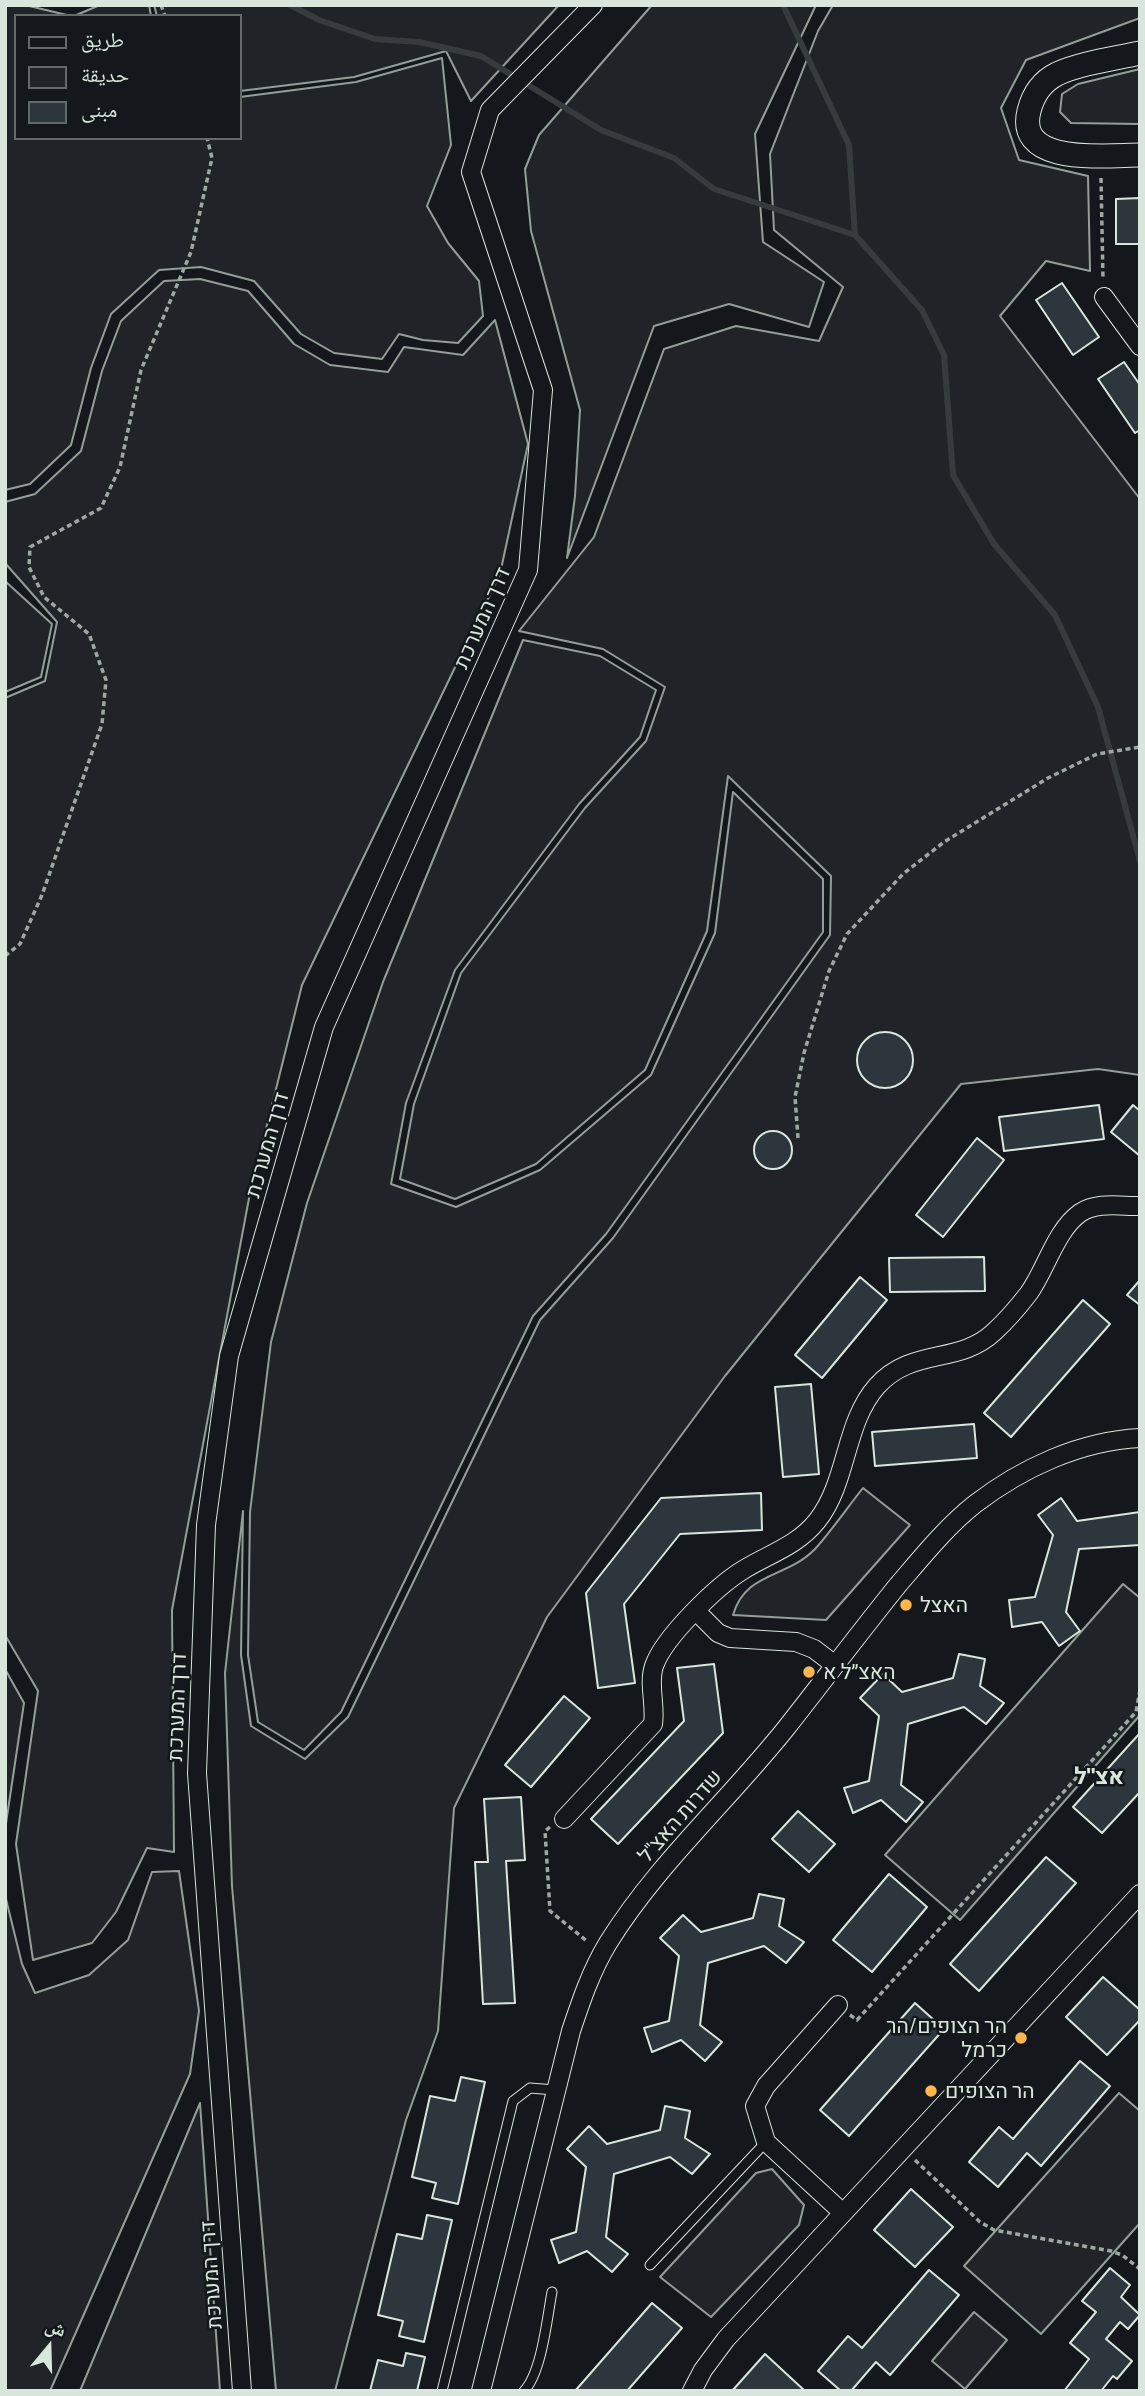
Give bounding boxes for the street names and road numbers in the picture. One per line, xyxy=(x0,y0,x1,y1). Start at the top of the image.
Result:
street label: דרך המערכת xyxy=(448,563,516,673)
street label: דרך המערכת xyxy=(240,1089,294,1201)
street label: דרך המערכת xyxy=(163,1652,191,1762)
street label: שדרות האצ"ל xyxy=(633,1764,727,1868)
street label: דרך המערכת xyxy=(195,2220,227,2330)

